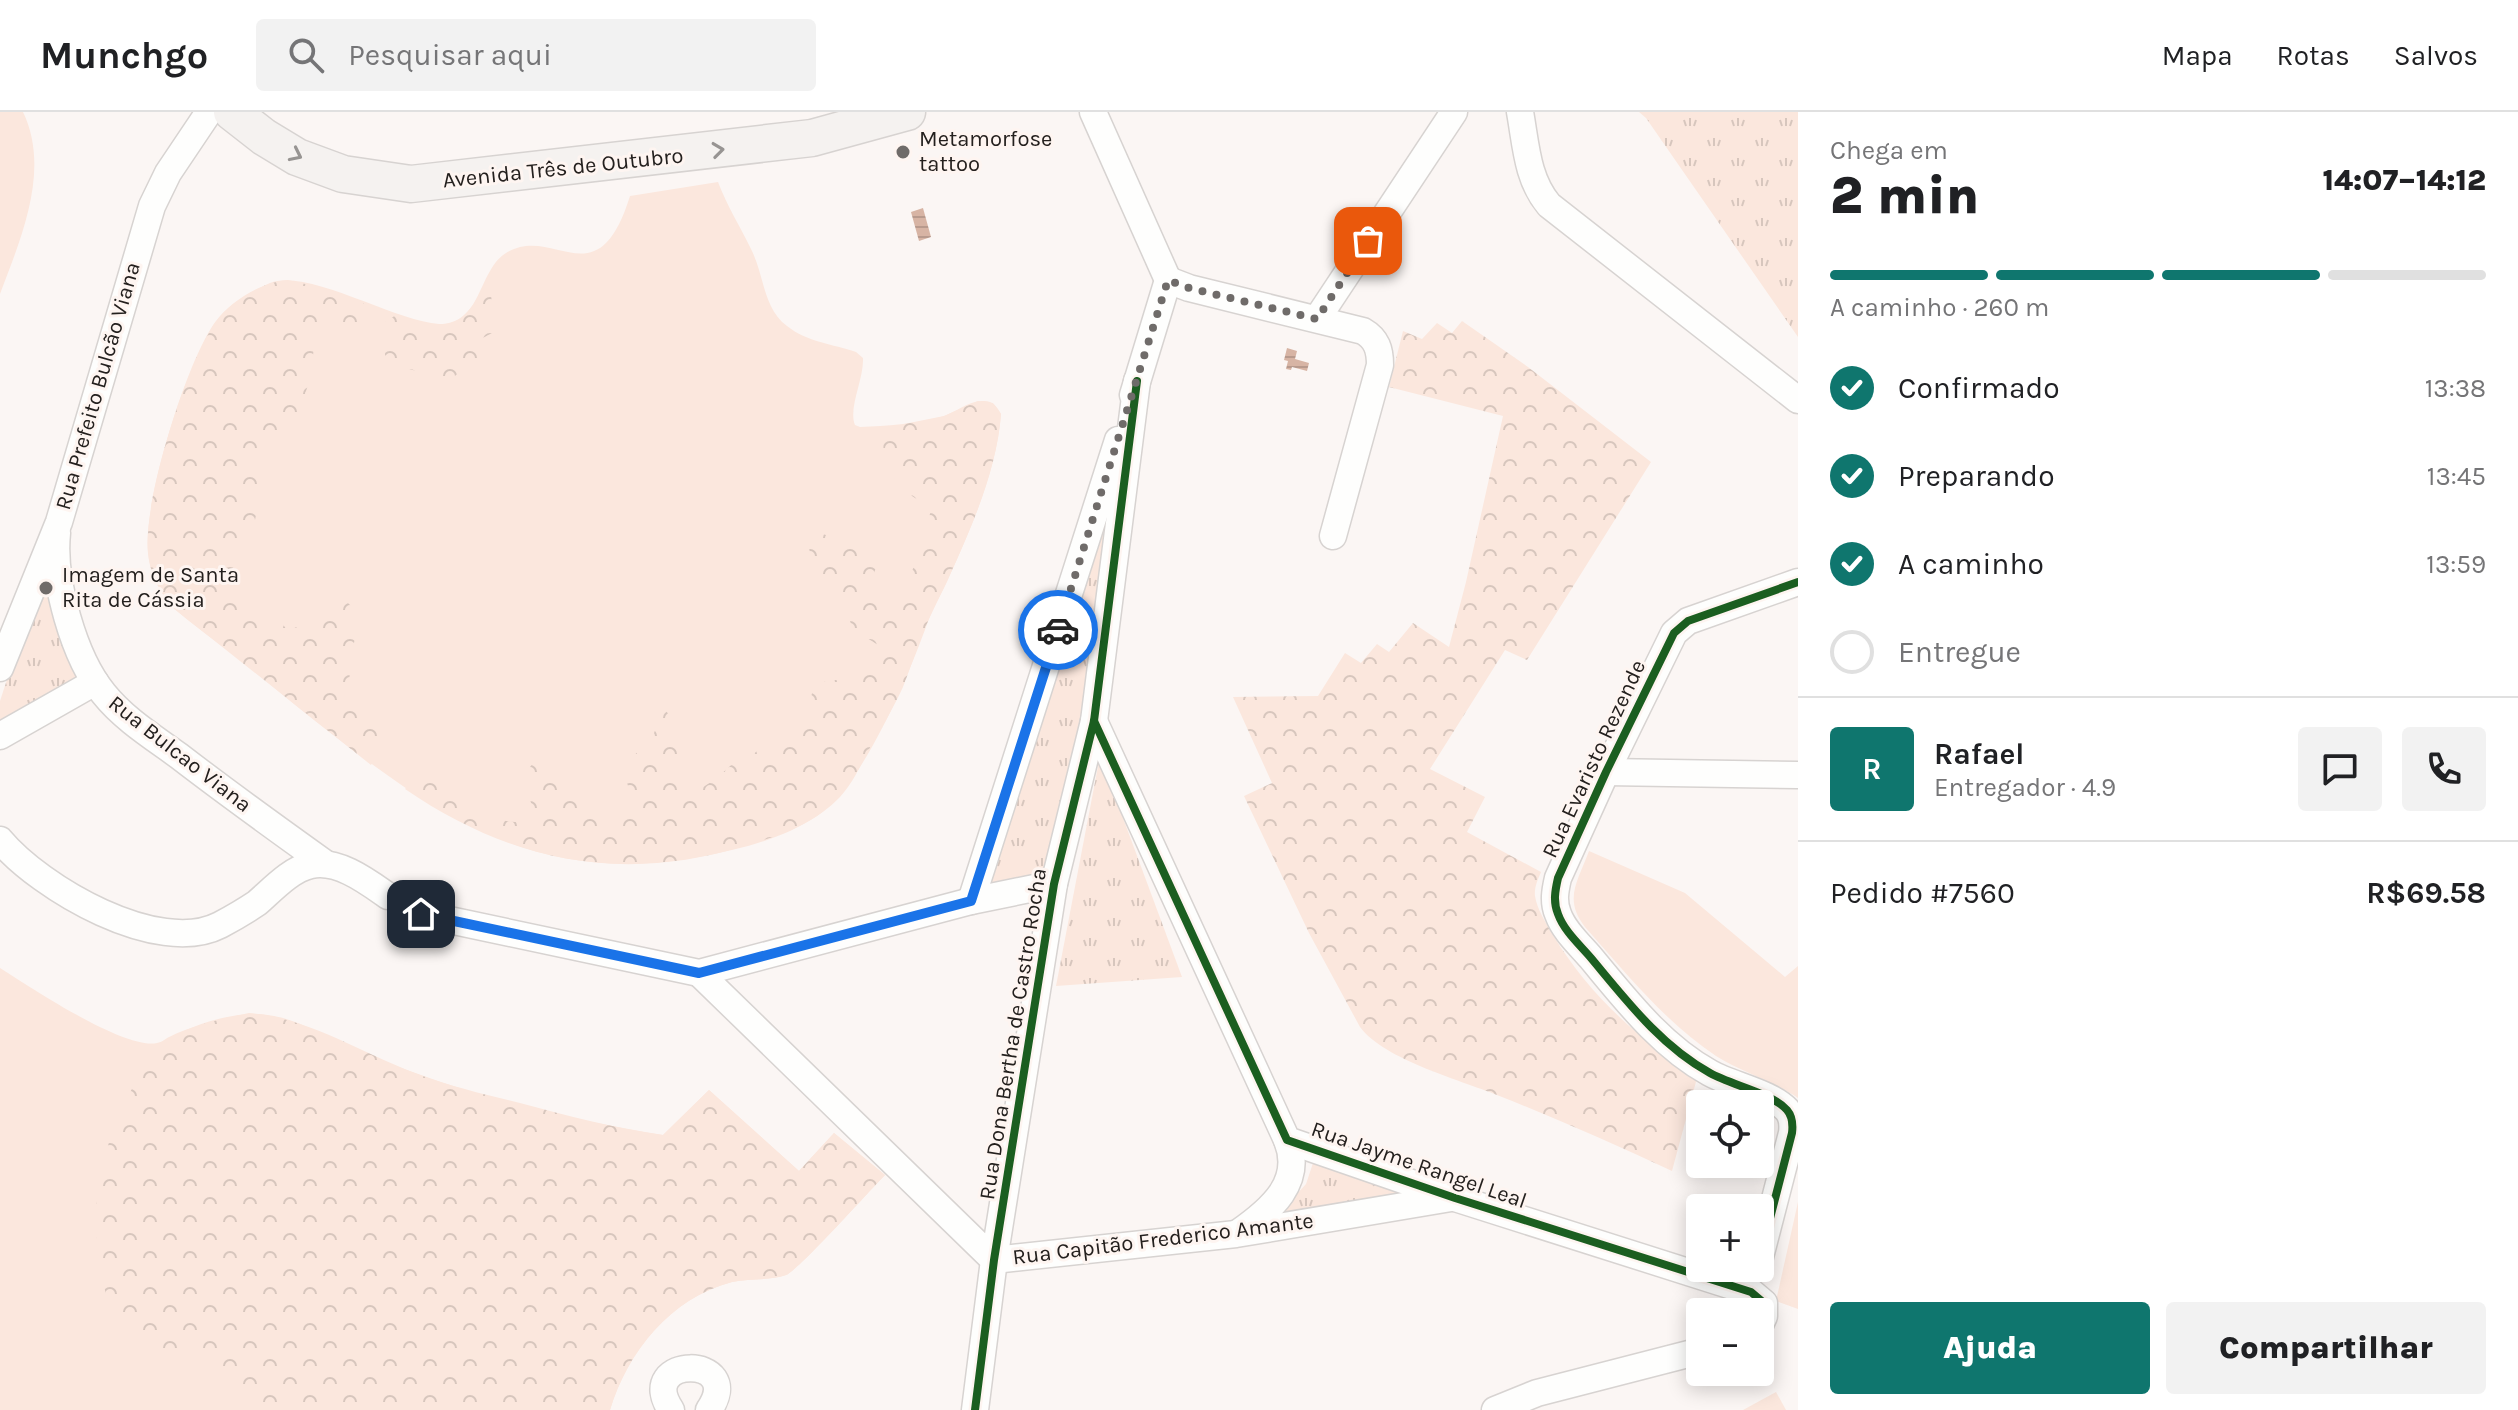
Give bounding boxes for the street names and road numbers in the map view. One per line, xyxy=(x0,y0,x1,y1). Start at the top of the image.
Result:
street label: Avenida Três de Outubro xyxy=(441,142,685,194)
street label: Rua Prefeito Bulcão Viana xyxy=(50,259,146,513)
street label: Rua Evaristo Rezende xyxy=(1537,656,1651,862)
street label: Rua Bulcao Viana xyxy=(103,690,257,818)
street label: Rua Dona Bertha de Castro Rocha xyxy=(974,866,1052,1202)
street label: Rua Jayme Rangel Leal xyxy=(1308,1116,1530,1214)
street label: Rua Capitão Frederico Amante xyxy=(1011,1208,1315,1270)

